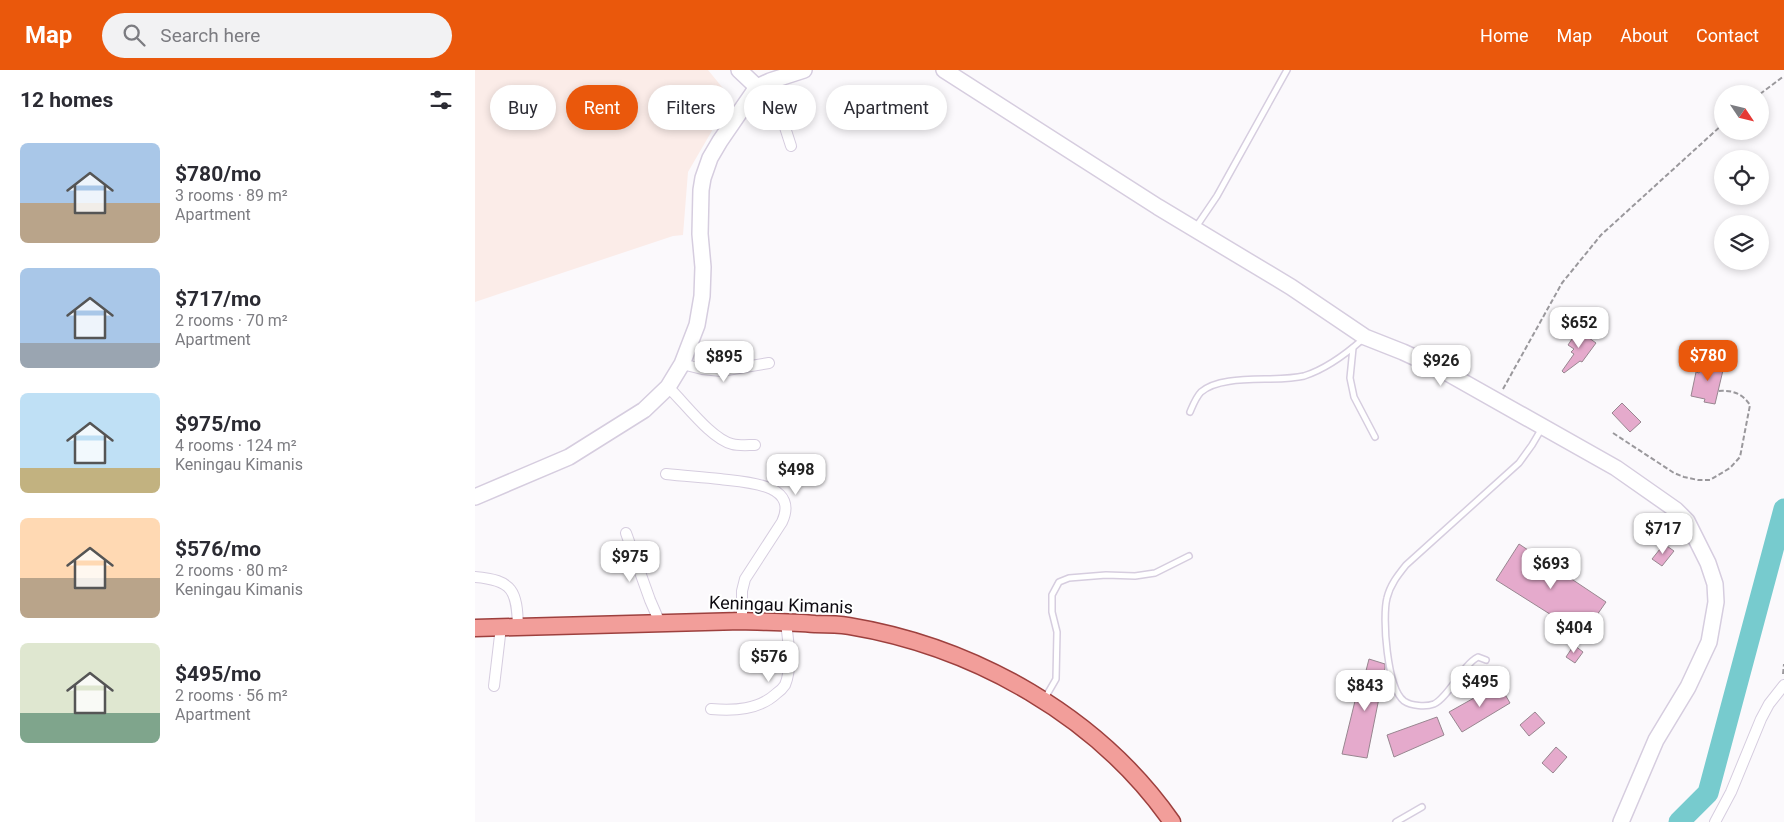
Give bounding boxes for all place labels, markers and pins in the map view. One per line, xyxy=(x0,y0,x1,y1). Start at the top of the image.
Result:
pin: $652 xyxy=(1549,306,1609,349)
pin: $895 xyxy=(694,340,754,383)
pin: $780 xyxy=(1678,340,1738,382)
pin: $926 xyxy=(1411,344,1471,387)
pin: $498 xyxy=(766,454,826,496)
pin: $717 xyxy=(1633,512,1693,555)
pin: $975 xyxy=(600,540,660,583)
pin: $693 xyxy=(1521,548,1581,590)
pin: $404 xyxy=(1544,612,1604,654)
pin: $576 xyxy=(739,640,799,683)
pin: $495 xyxy=(1450,666,1510,708)
pin: $843 xyxy=(1335,670,1395,712)

